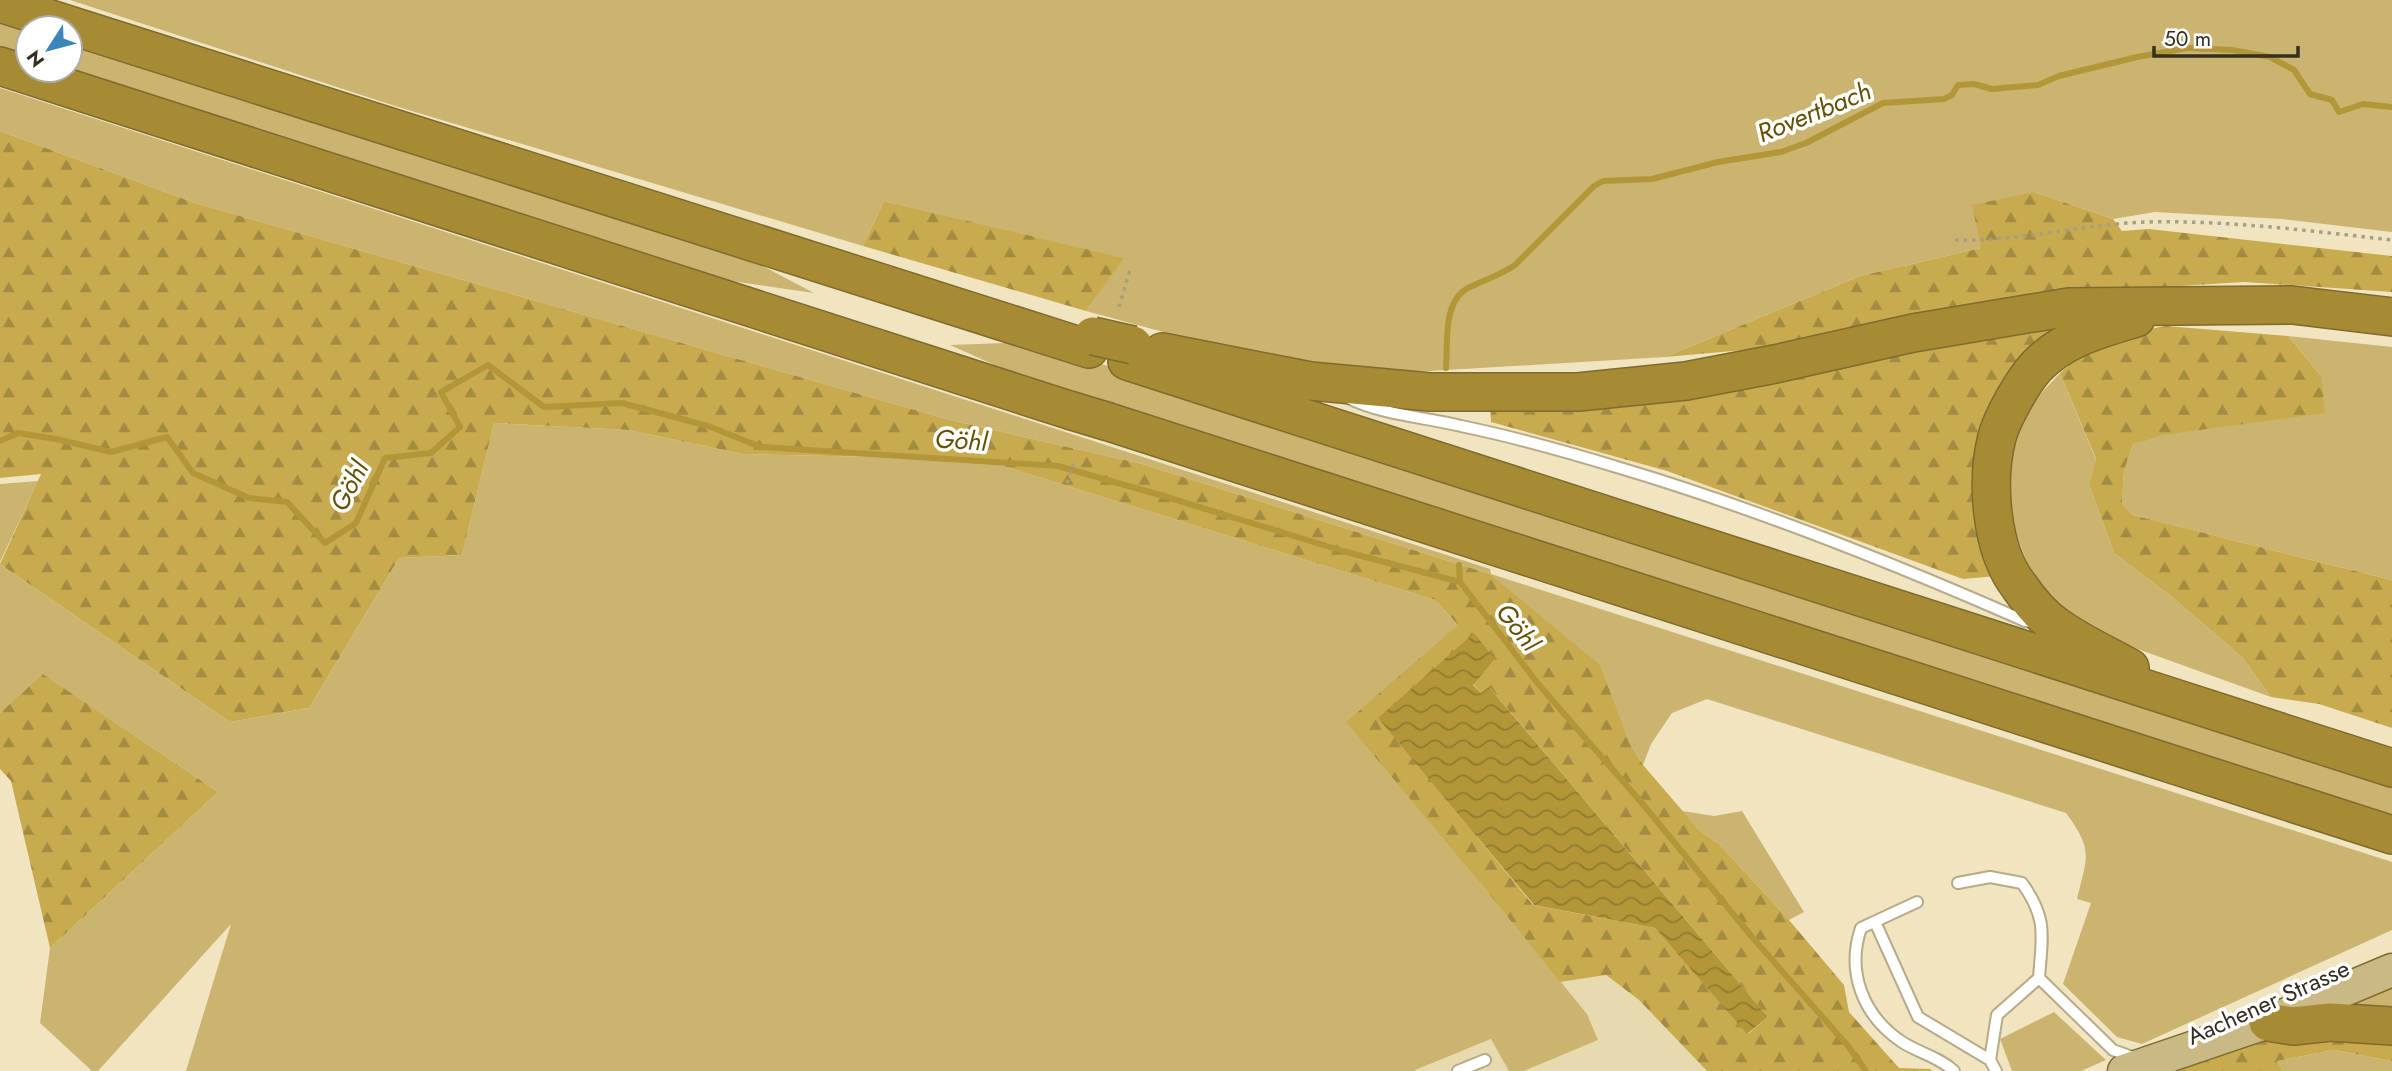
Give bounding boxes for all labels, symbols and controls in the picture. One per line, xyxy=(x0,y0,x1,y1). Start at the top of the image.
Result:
north arrow xyxy=(14,14,84,84)
scale bar xyxy=(2154,14,2298,58)
text: 50 m xyxy=(2164,24,2211,54)
text: N xyxy=(20,45,51,73)
water label: Rovertbach xyxy=(1751,72,1877,152)
water label: Göhl xyxy=(934,419,990,461)
water label: Göhl xyxy=(320,453,379,518)
water label: Göhl xyxy=(1487,595,1550,660)
street label: Aachener Strasse xyxy=(2181,951,2355,1053)

